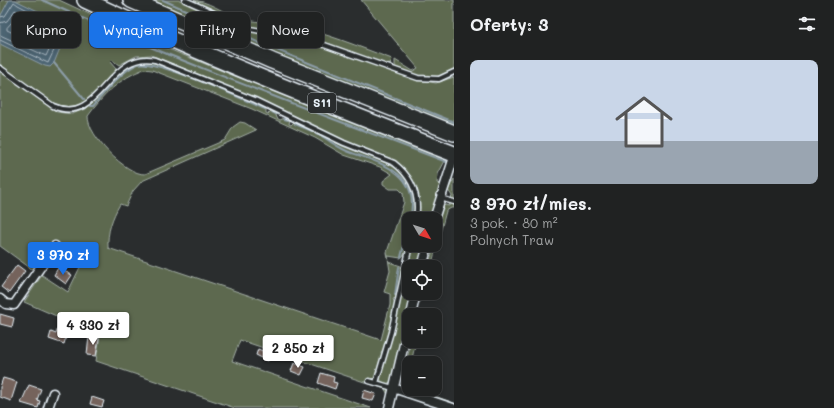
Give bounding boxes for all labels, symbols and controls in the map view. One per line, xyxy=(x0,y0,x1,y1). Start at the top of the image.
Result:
chip: Kupno xyxy=(12,12,81,48)
chip: Wynajem xyxy=(89,12,177,48)
chip: Filtry xyxy=(185,12,250,48)
chip: Nowe xyxy=(258,12,324,48)
text: Oferty: 3 xyxy=(470,13,549,35)
icon: filters xyxy=(796,13,818,35)
icon: home xyxy=(608,86,680,158)
road number: S11 xyxy=(308,93,336,113)
text: 3 970 zł/mies. xyxy=(470,192,592,214)
north arrow xyxy=(402,212,442,252)
map controls xyxy=(402,212,442,396)
text: 3 pok. · 80 m² xyxy=(470,214,558,231)
text: Polnych Traw xyxy=(470,231,554,248)
pin: 3 970 zł xyxy=(22,242,104,276)
text: 3 970 zł xyxy=(37,246,89,263)
button: locate xyxy=(402,260,442,300)
button: + xyxy=(402,308,442,348)
pin: 4 330 zł xyxy=(52,312,134,346)
text: 4 330 zł xyxy=(66,316,120,333)
pin: 2 850 zł xyxy=(257,335,339,369)
text: 2 850 zł xyxy=(272,339,324,356)
button: − xyxy=(402,356,442,396)

